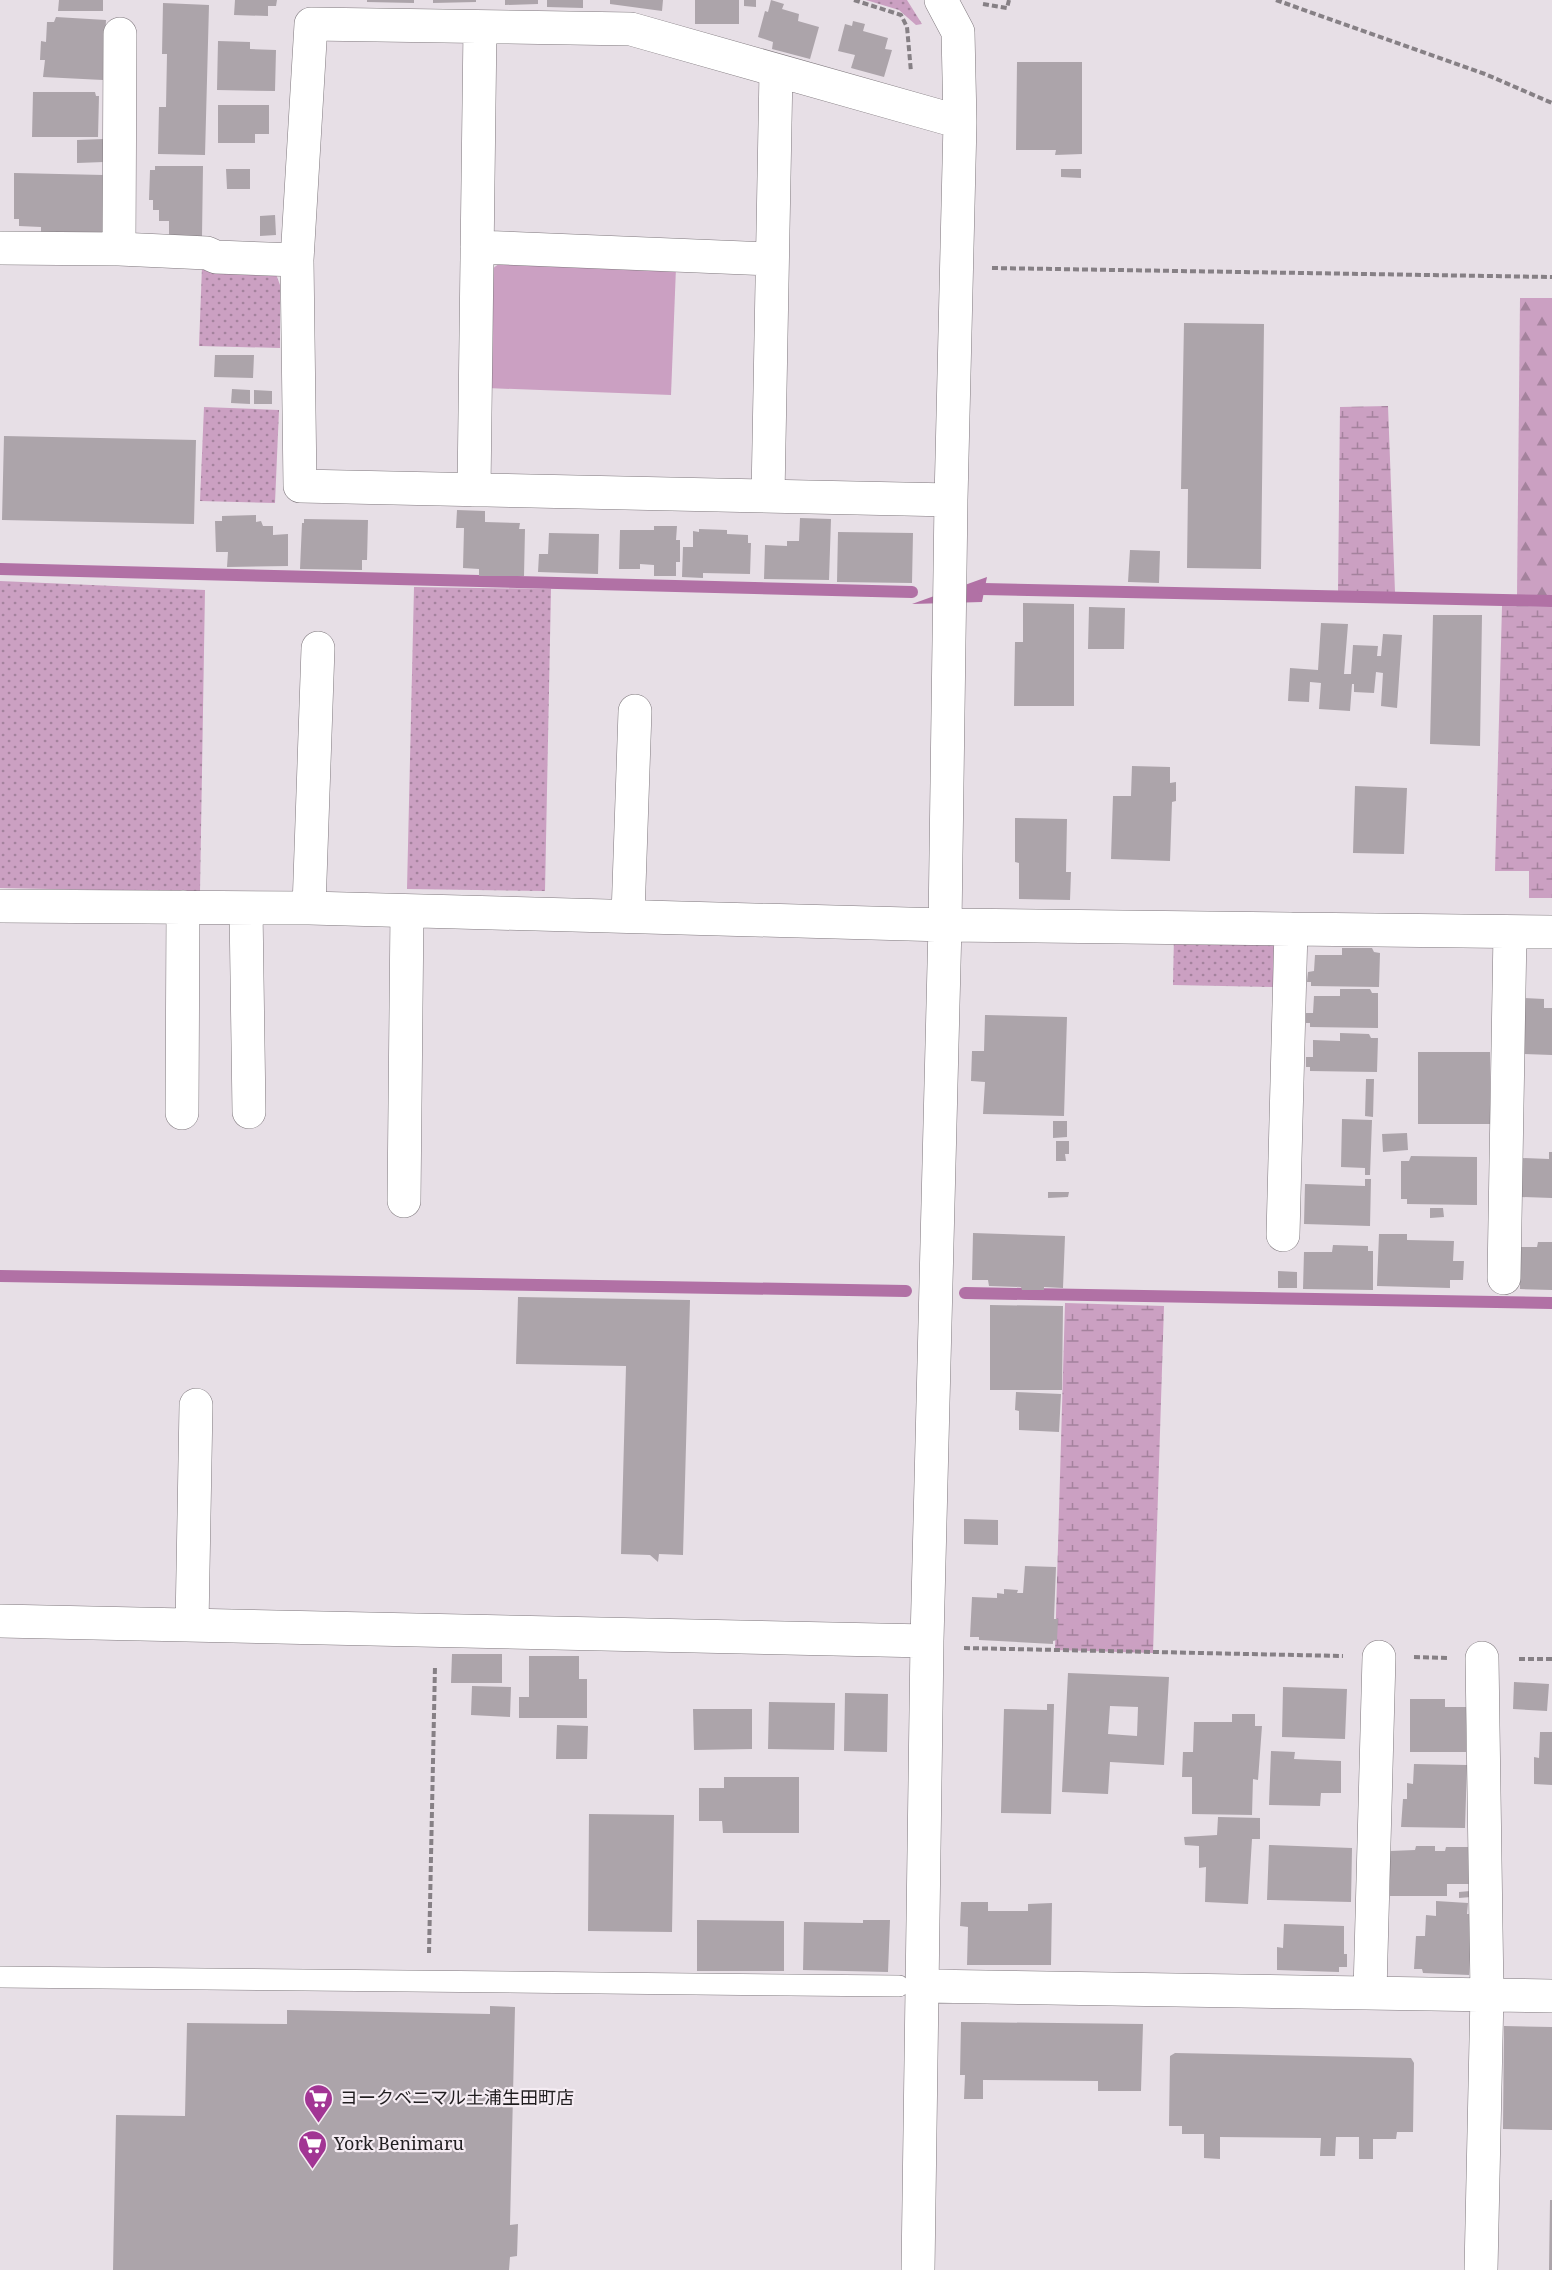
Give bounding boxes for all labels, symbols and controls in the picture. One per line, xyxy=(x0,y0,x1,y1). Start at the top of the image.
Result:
supermarket icon: ヨークベニマル土浦生田町店 xyxy=(303,2082,335,2124)
place label: ヨークベニマル土浦生田町店 xyxy=(340,2085,574,2109)
supermarket icon: York Benimaru xyxy=(297,2128,329,2170)
place label: York Benimaru xyxy=(333,2131,464,2155)

